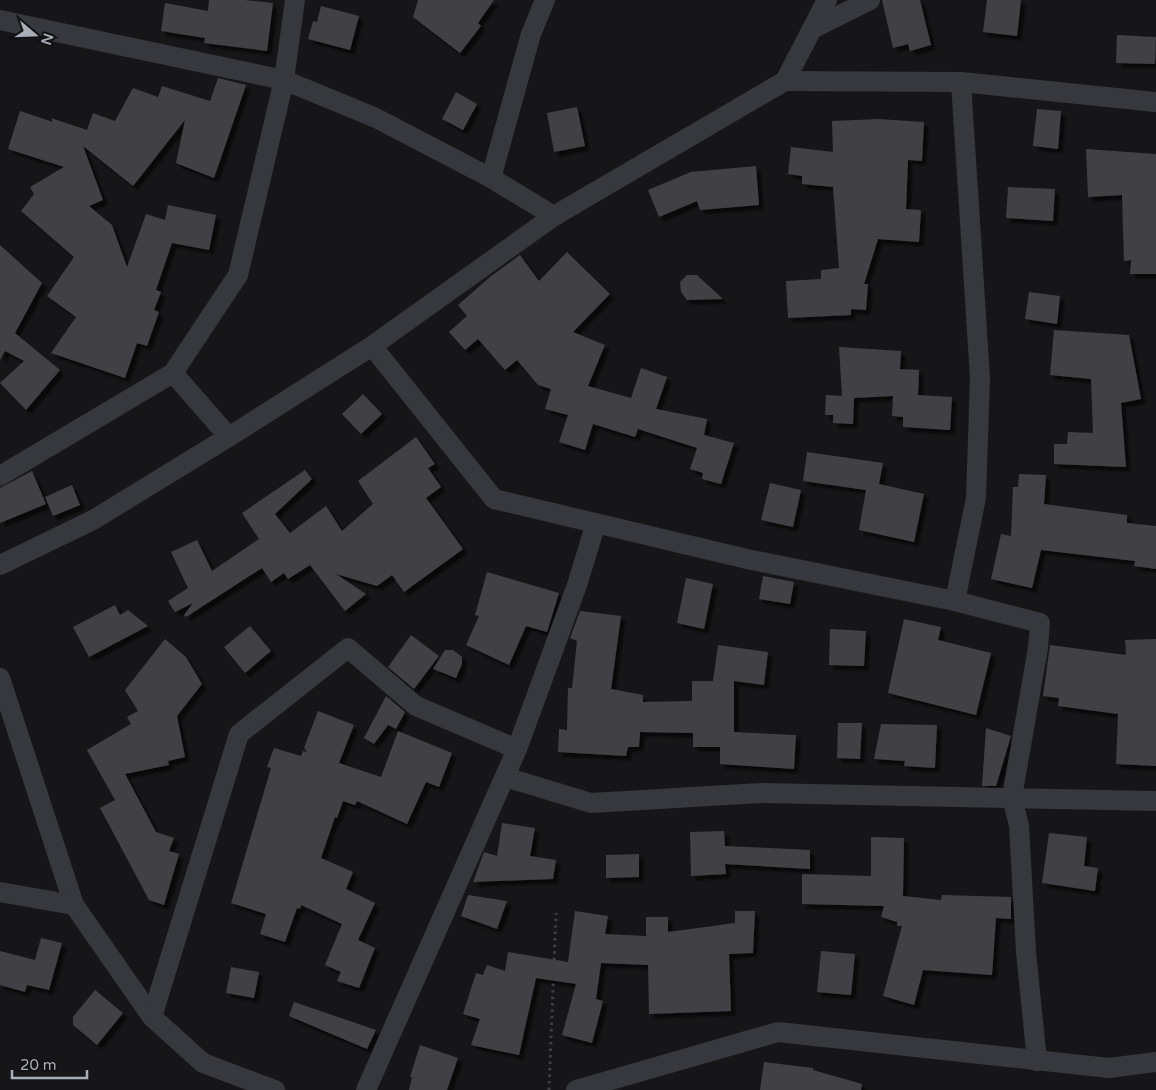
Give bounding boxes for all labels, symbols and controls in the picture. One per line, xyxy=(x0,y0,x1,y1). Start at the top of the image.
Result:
north arrow xyxy=(10,10,60,60)
text: N xyxy=(37,31,57,47)
scale bar xyxy=(12,1048,88,1080)
text: 20 m xyxy=(20,1056,57,1074)

